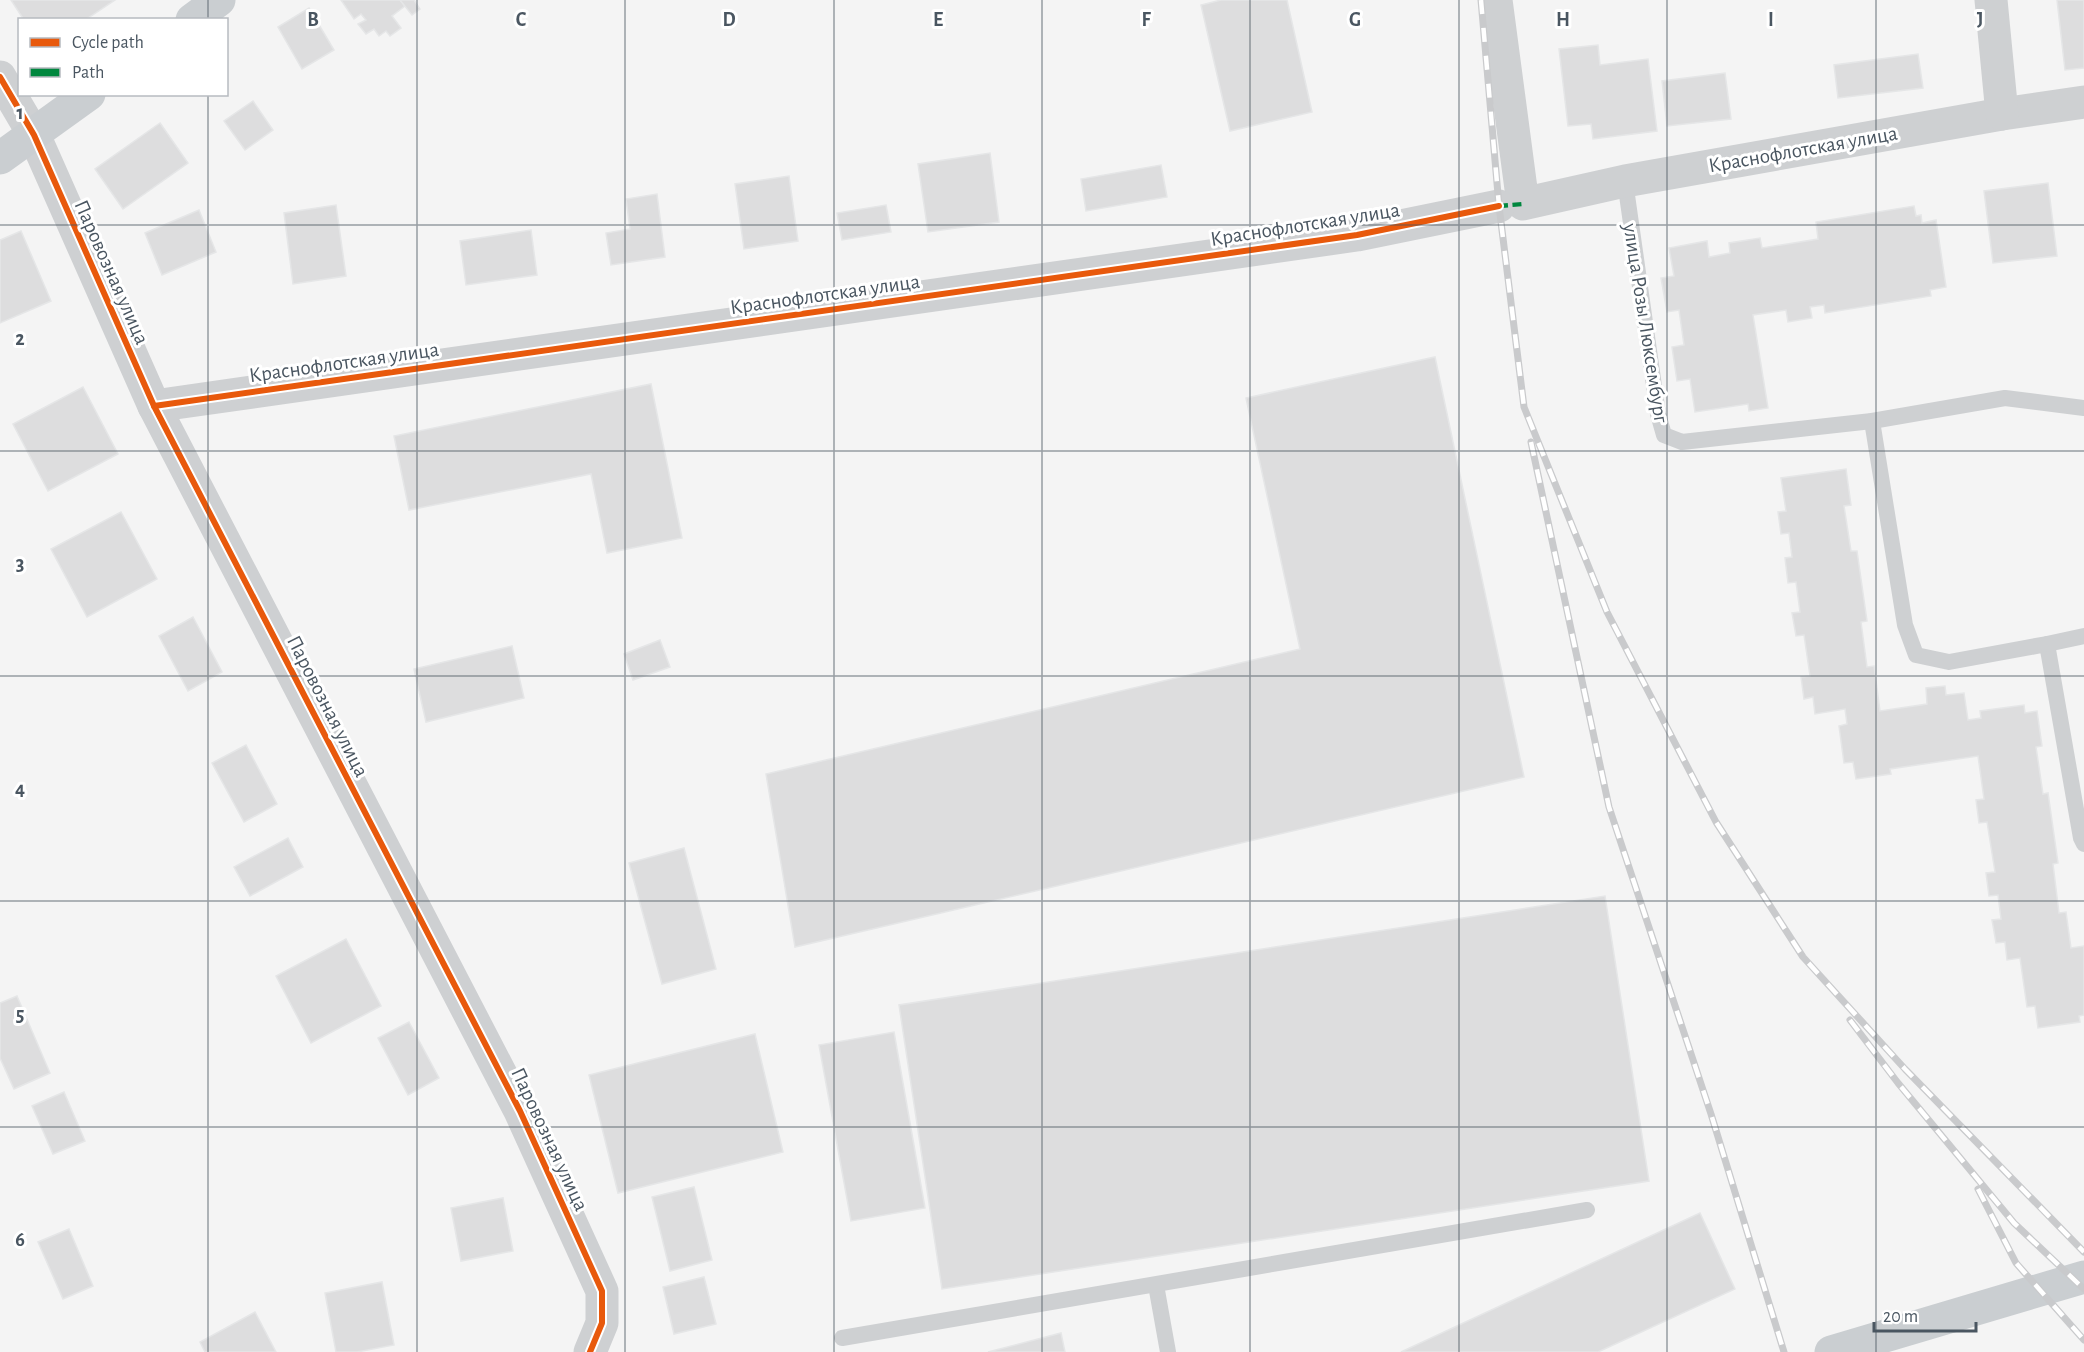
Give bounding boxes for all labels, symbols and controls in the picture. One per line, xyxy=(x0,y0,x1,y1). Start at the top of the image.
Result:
text: B xyxy=(307,10,319,30)
text: C xyxy=(516,10,527,30)
text: D xyxy=(722,10,736,30)
text: E xyxy=(933,10,943,30)
text: F xyxy=(1141,10,1151,30)
text: G xyxy=(1349,10,1361,30)
text: H xyxy=(1556,10,1570,30)
text: I xyxy=(1768,10,1774,30)
text: J xyxy=(1977,10,1983,30)
legend xyxy=(18,18,228,96)
text: Cycle path xyxy=(72,34,144,52)
text: Path xyxy=(72,64,104,82)
text: 1 xyxy=(16,103,24,123)
street label: Краснофлотская улица xyxy=(1707,122,1900,176)
street label: Паровозная улица xyxy=(70,197,153,348)
street label: Краснофлотская улица xyxy=(1209,199,1402,250)
street label: улица Розы Люксембург xyxy=(1619,221,1672,425)
street label: Краснофлотская улица xyxy=(729,271,922,318)
text: 2 xyxy=(15,329,25,349)
street label: Краснофлотская улица xyxy=(248,339,441,386)
text: 3 xyxy=(16,554,24,574)
street label: Паровозная улица xyxy=(283,632,372,781)
text: 4 xyxy=(15,779,25,799)
text: 5 xyxy=(16,1005,24,1025)
street label: Паровозная улица xyxy=(507,1064,592,1215)
text: 6 xyxy=(15,1230,25,1250)
scale bar xyxy=(1874,1295,1976,1333)
text: 20 m xyxy=(1883,1308,1918,1326)

